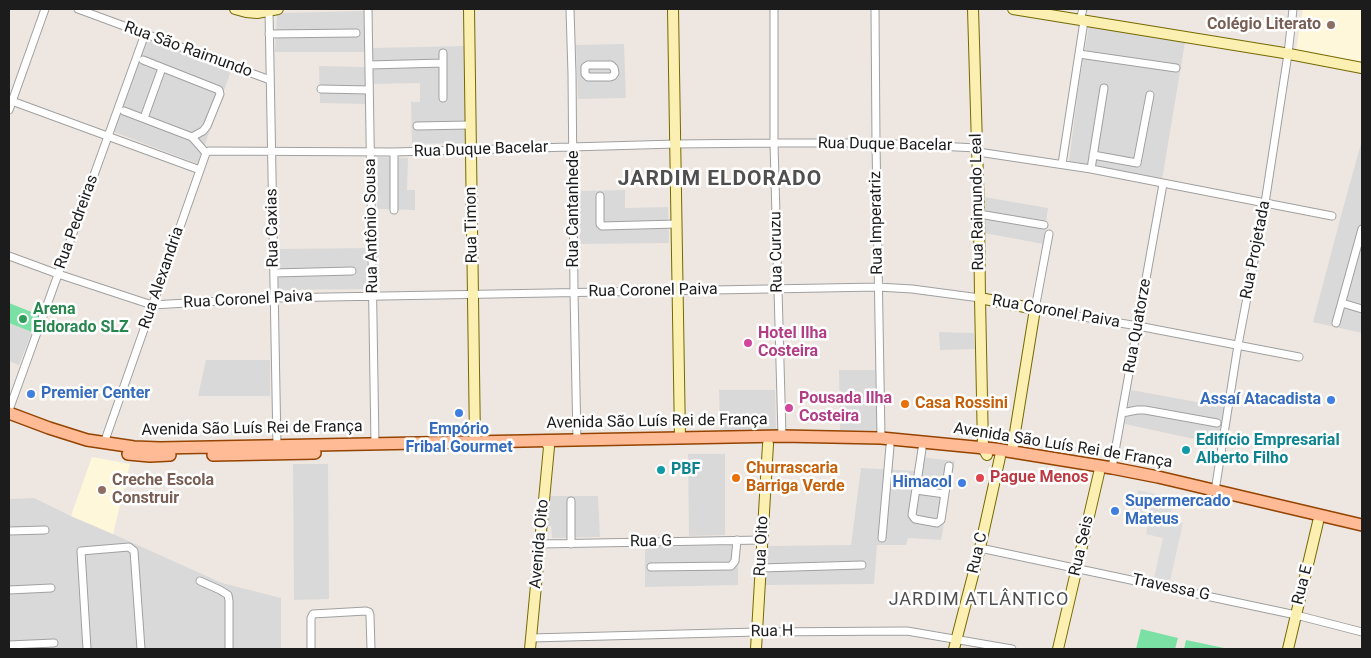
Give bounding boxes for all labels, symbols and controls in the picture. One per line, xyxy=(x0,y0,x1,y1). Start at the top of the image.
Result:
place label: Colégio Literato xyxy=(1207,15,1321,35)
street label: Rua São Raimundo xyxy=(121,18,255,82)
marker: Colégio Literato xyxy=(1325,19,1337,31)
street label: Rua Raimundo Leal xyxy=(967,133,989,271)
street label: Rua Duque Bacelar xyxy=(818,134,952,156)
street label: Rua Duque Bacelar xyxy=(413,138,549,162)
street label: Rua Cantanhede xyxy=(564,151,584,267)
street label: Rua Antônio Sousa xyxy=(361,158,383,294)
district label: JARDIM ELDORADO xyxy=(616,167,824,193)
street label: Rua Imperatriz xyxy=(866,171,888,275)
street label: Rua Pedreiras xyxy=(51,172,103,272)
street label: Rua Timon xyxy=(462,186,482,264)
street label: Rua Caxias xyxy=(263,188,283,268)
street label: Rua Projetada xyxy=(1237,199,1275,301)
street label: Rua Curuzu xyxy=(767,211,787,293)
street label: Rua Alexandria xyxy=(136,224,188,332)
street label: Rua Quatorze xyxy=(1120,277,1156,375)
street label: Rua Coronel Paiva xyxy=(588,280,718,302)
street label: Rua Coronel Paiva xyxy=(183,287,313,313)
street label: Rua Coronel Paiva xyxy=(991,291,1121,333)
place label: Arena Eldorado SLZ xyxy=(33,300,129,338)
marker: Arena Eldorado SLZ xyxy=(17,313,29,325)
place label: Hotel Ilha Costeira xyxy=(758,324,827,362)
marker: Hotel Ilha Costeira xyxy=(742,337,754,349)
place label: Premier Center xyxy=(41,384,150,404)
marker: Premier Center xyxy=(25,388,37,400)
place label: Pousada Ilha Costeira xyxy=(799,389,892,427)
place label: Assaí Atacadista xyxy=(1200,390,1321,410)
place label: Casa Rossini xyxy=(915,394,1008,414)
marker: Assaí Atacadista xyxy=(1325,394,1337,406)
marker: Casa Rossini xyxy=(899,398,911,410)
marker: Pousada Ilha Costeira xyxy=(783,402,795,414)
marker: Empório Fribal Gourmet xyxy=(453,407,465,419)
street label: Avenida São Luís Rei de França xyxy=(546,410,768,434)
street label: Avenida São Luís Rei de França xyxy=(141,417,363,441)
street label: Avenida São Luís Rei de França xyxy=(952,419,1174,473)
place label: Empório Fribal Gourmet xyxy=(405,420,513,458)
place label: Edifício Empresarial Alberto Filho xyxy=(1196,431,1340,469)
marker: Edifício Empresarial Alberto Filho xyxy=(1180,444,1192,456)
place label: Churrascaria Barriga Verde xyxy=(746,459,845,497)
place label: PBF xyxy=(671,460,700,480)
marker: PBF xyxy=(655,464,667,476)
place label: Pague Menos xyxy=(990,468,1088,488)
place label: Creche Escola Construir xyxy=(112,471,214,509)
marker: Churrascaria Barriga Verde xyxy=(730,472,742,484)
marker: Pague Menos xyxy=(974,472,986,484)
place label: Himacol xyxy=(892,473,952,493)
marker: Himacol xyxy=(956,477,968,489)
marker: Creche Escola Construir xyxy=(96,484,108,496)
place label: Supermercado Mateus xyxy=(1125,492,1230,530)
street label: Avenida Oito xyxy=(527,498,553,590)
marker: Supermercado Mateus xyxy=(1109,505,1121,517)
street label: Rua Seis xyxy=(1066,514,1098,578)
street label: Rua Oito xyxy=(751,515,773,577)
street label: Rua C xyxy=(964,530,992,576)
street label: Rua G xyxy=(630,532,672,552)
street label: Rua E xyxy=(1289,563,1317,607)
street label: Travessa G xyxy=(1130,570,1212,606)
district label: JARDIM ATLÂNTICO xyxy=(887,589,1071,611)
street label: Rua H xyxy=(750,622,794,642)

